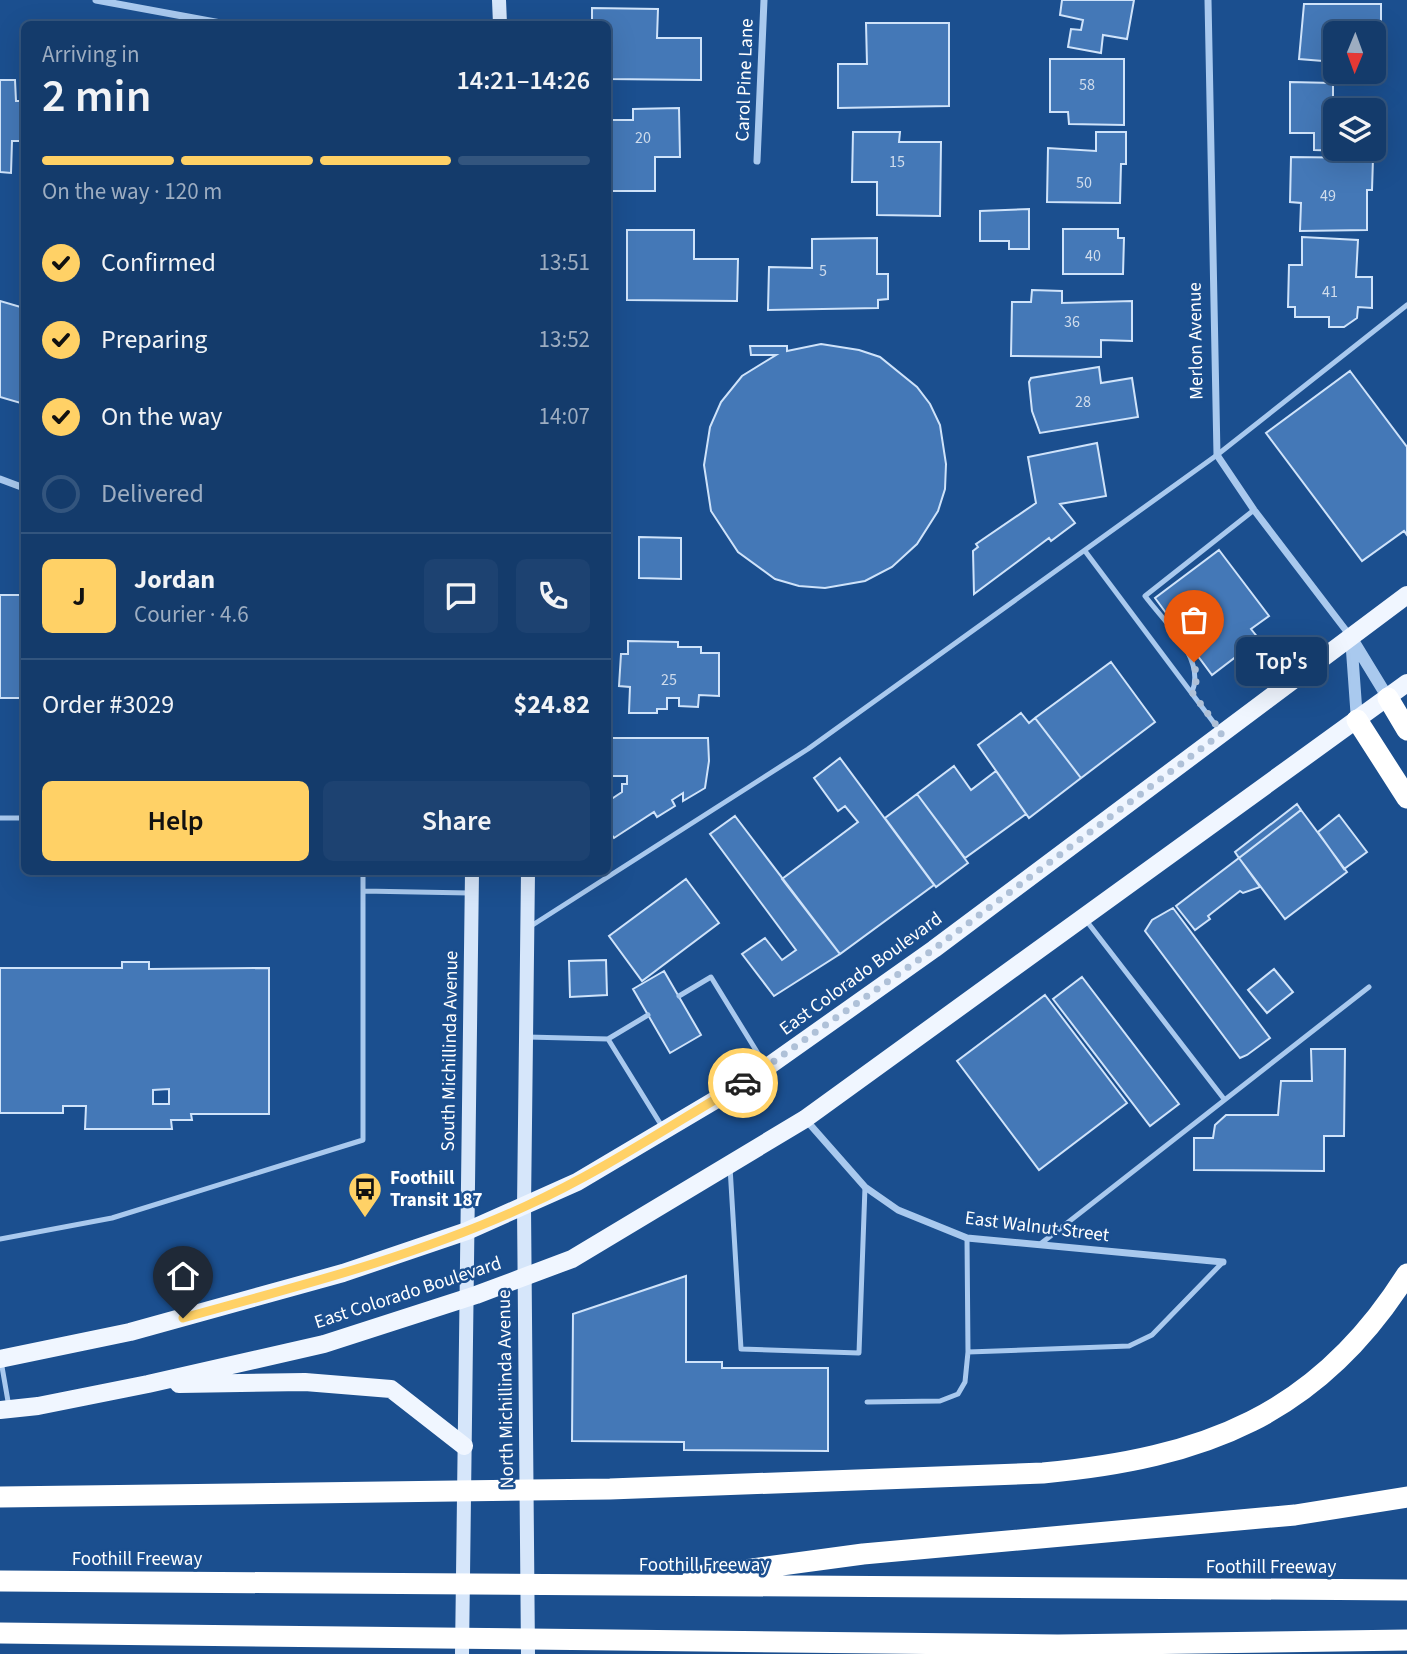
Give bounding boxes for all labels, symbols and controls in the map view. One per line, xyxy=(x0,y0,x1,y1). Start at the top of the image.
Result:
street label: Carol Pine Lane xyxy=(729,18,761,142)
north arrow xyxy=(1323,21,1386,84)
map controls xyxy=(1323,21,1386,161)
text: Arriving in xyxy=(42,38,140,71)
text: 14:21–14:26 xyxy=(457,62,590,99)
text: 2 min xyxy=(42,64,151,129)
house number: 58 xyxy=(1079,74,1095,96)
button: layers xyxy=(1323,98,1386,161)
house number: 20 xyxy=(635,127,651,149)
house number: 15 xyxy=(889,151,905,173)
house number: 50 xyxy=(1076,172,1092,194)
text: On the way · 120 m xyxy=(42,175,222,208)
house number: 49 xyxy=(1320,185,1336,207)
icon: check xyxy=(42,244,80,282)
text: Confirmed xyxy=(101,244,216,281)
house number: 40 xyxy=(1085,245,1101,267)
text: 13:51 xyxy=(539,246,590,279)
house number: 5 xyxy=(819,260,827,282)
house number: 41 xyxy=(1322,281,1338,303)
street label: Merlon Avenue xyxy=(1181,282,1211,400)
house number: 36 xyxy=(1064,311,1080,333)
icon: check xyxy=(42,321,80,359)
text: Preparing xyxy=(101,321,207,358)
text: 13:52 xyxy=(539,323,590,356)
house number: 28 xyxy=(1075,391,1091,413)
icon: check xyxy=(42,398,80,436)
text: On the way xyxy=(101,398,222,435)
text: 14:07 xyxy=(539,400,590,433)
text: Delivered xyxy=(101,475,204,512)
button: chat xyxy=(424,559,498,633)
button: phone xyxy=(516,559,590,633)
text: Jordan xyxy=(134,561,215,598)
text: J xyxy=(72,578,86,615)
pin xyxy=(1164,590,1224,662)
text: Courier · 4.6 xyxy=(134,598,249,631)
icon: bag xyxy=(1175,601,1213,639)
callout: Top's xyxy=(1236,638,1327,686)
text: Top's xyxy=(1256,645,1307,678)
house number: 25 xyxy=(661,669,677,691)
text: Order #3029 xyxy=(42,686,174,723)
text: $24.82 xyxy=(514,686,590,723)
button: Help xyxy=(42,781,309,861)
button: Share xyxy=(323,781,590,861)
street label: East Colorado Boulevard xyxy=(774,906,948,1042)
street label: South Michillinda Avenue xyxy=(435,950,465,1152)
courier xyxy=(708,1048,778,1118)
icon: car xyxy=(724,1064,762,1102)
place label: Foothill Transit 187 xyxy=(390,1165,483,1214)
bus stop icon: Foothill Transit 187 xyxy=(346,1170,384,1219)
street label: East Walnut Street xyxy=(963,1205,1111,1249)
pin xyxy=(153,1246,213,1318)
street label: East Colorado Boulevard xyxy=(311,1250,505,1336)
icon: home xyxy=(164,1257,202,1295)
street label: North Michillinda Avenue xyxy=(491,1289,521,1489)
street label: Foothill Freeway xyxy=(72,1546,202,1573)
street label: Foothill Freeway xyxy=(639,1552,769,1579)
street label: Foothill Freeway xyxy=(1206,1554,1336,1581)

